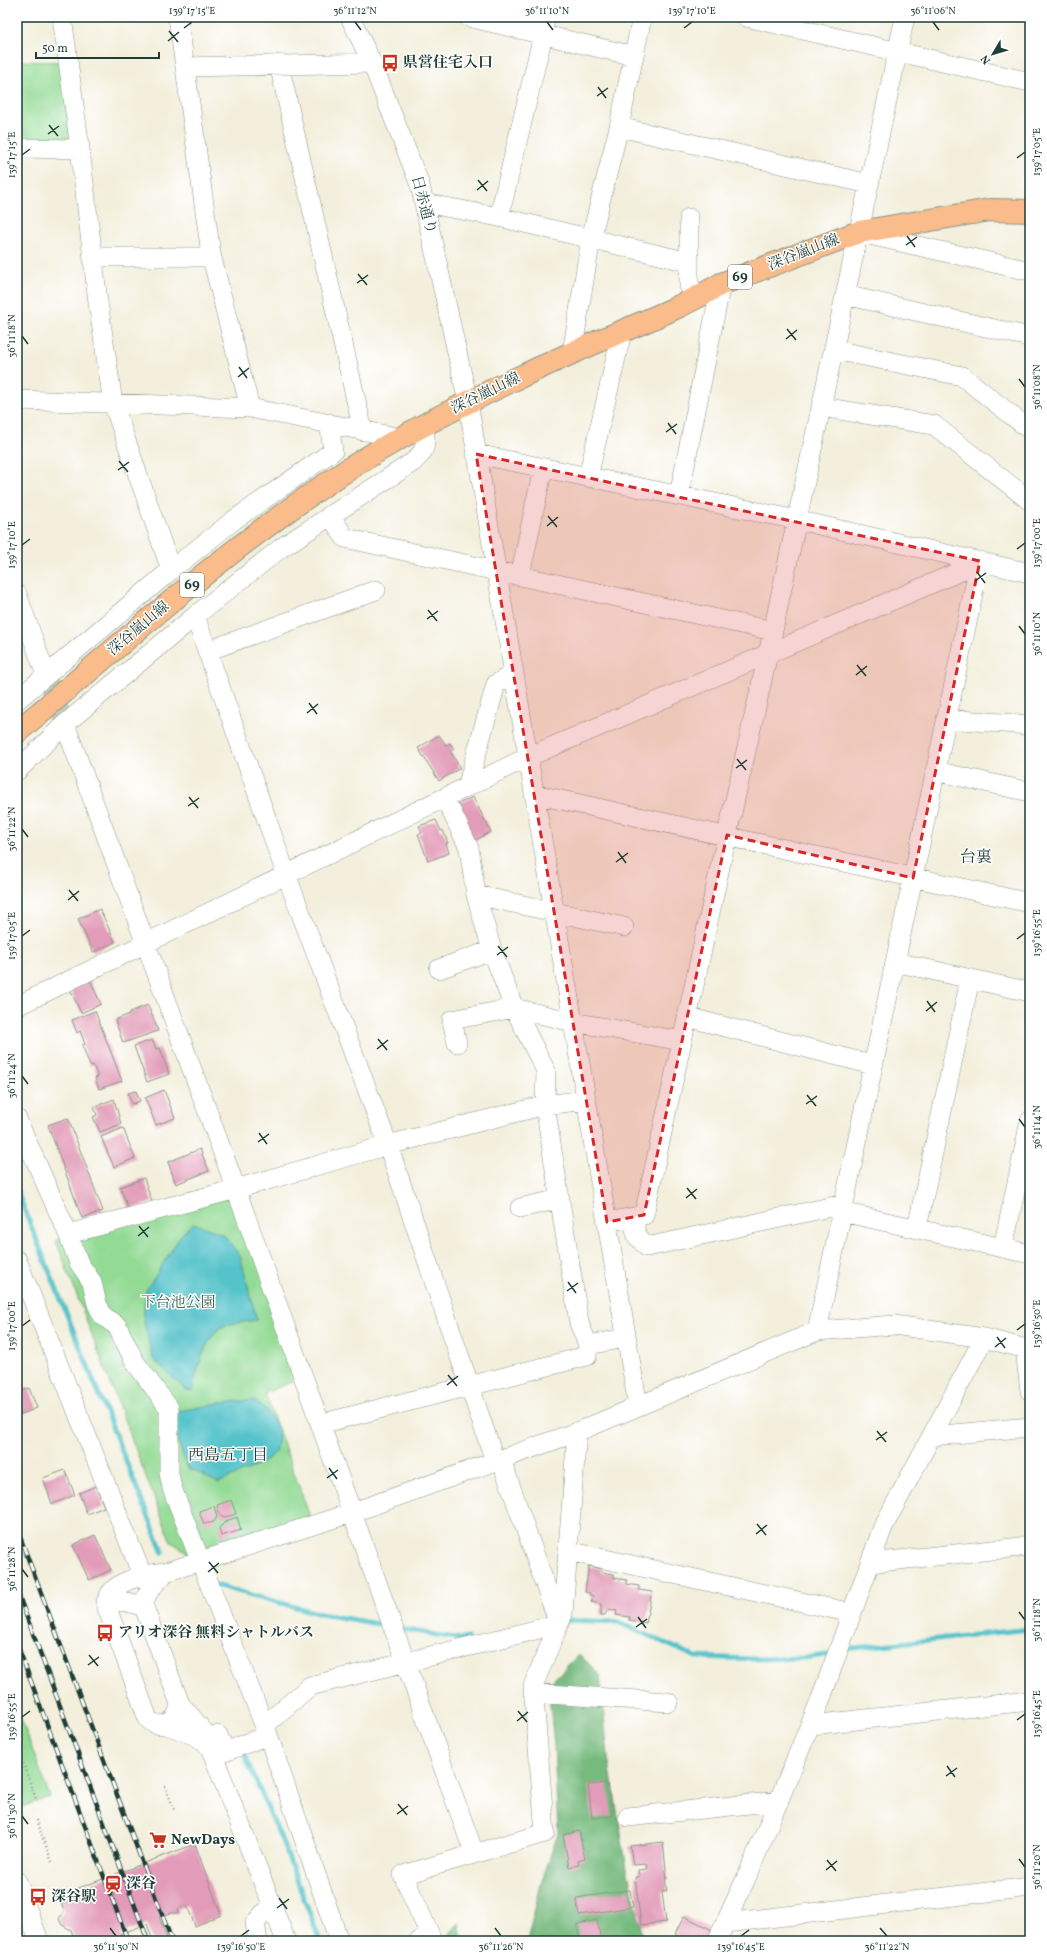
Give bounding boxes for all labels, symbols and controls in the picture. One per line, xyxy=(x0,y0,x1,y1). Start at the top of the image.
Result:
text: 139°17'15"E xyxy=(169,4,215,18)
text: 36°11'12"N xyxy=(333,4,377,18)
text: 36°11'10"N xyxy=(525,4,570,18)
text: 139°17'10"E xyxy=(668,4,716,18)
text: 36°11'06"N xyxy=(910,4,956,18)
scale bar xyxy=(36,34,159,60)
north arrow xyxy=(973,34,1013,74)
text: 50 m xyxy=(42,41,68,57)
text: N xyxy=(978,51,995,67)
bus stop icon: 県営住宅入口 xyxy=(380,53,400,73)
place label: 県営住宅入口 xyxy=(403,53,493,74)
text: 139°17'05"E xyxy=(1030,128,1044,176)
text: 139°17'15"E xyxy=(5,132,19,178)
street label: 日赤通り xyxy=(405,173,441,237)
street label: 深谷嵐山線 xyxy=(765,230,843,276)
road number: 69 xyxy=(728,265,752,289)
text: 36°11'18"N xyxy=(5,314,19,358)
text: 36°11'08"N xyxy=(1030,364,1044,410)
street label: 深谷嵐山線 xyxy=(448,368,524,420)
text: 139°17'00"E xyxy=(1030,518,1044,568)
text: 139°17'10"E xyxy=(5,521,19,569)
road number: 69 xyxy=(180,573,204,597)
street label: 深谷嵐山線 xyxy=(104,597,174,661)
text: 36°11'10"N xyxy=(1030,611,1044,656)
text: 36°11'22"N xyxy=(5,806,19,851)
district label: 台裏 xyxy=(960,847,992,869)
text: 139°16'55"E xyxy=(1030,909,1044,957)
text: 139°17'05"E xyxy=(5,912,19,960)
text: 36°11'24"N xyxy=(5,1053,19,1099)
text: 36°11'14"N xyxy=(1030,1104,1044,1149)
park label: 下台池公園 xyxy=(140,1293,216,1314)
text: 139°16'50"E xyxy=(1030,1300,1044,1348)
text: 139°17'00"E xyxy=(5,1301,19,1351)
district label: 西島五丁目 xyxy=(188,1445,268,1467)
text: 36°11'28"N xyxy=(5,1546,19,1591)
text: 36°11'18"N xyxy=(1030,1598,1044,1642)
bus stop icon: アリオ深谷 無料シャトルバス xyxy=(95,1623,115,1643)
place label: アリオ深谷 無料シャトルバス xyxy=(118,1623,314,1644)
text: 139°16'45"E xyxy=(1030,1690,1044,1738)
text: 139°16'55"E xyxy=(5,1693,19,1741)
text: 36°11'30"N xyxy=(5,1793,19,1839)
supermarket icon: NewDays xyxy=(148,1830,168,1850)
place label: NewDays xyxy=(171,1830,235,1851)
text: 36°11'20"N xyxy=(1030,1844,1044,1890)
station icon: 深谷 xyxy=(103,1874,123,1894)
place label: 深谷 xyxy=(126,1874,156,1895)
bus stop icon: 深谷駅 xyxy=(28,1887,48,1907)
place label: 深谷駅 xyxy=(51,1887,96,1908)
text: 36°11'30"N xyxy=(93,1940,139,1954)
text: 139°16'50"E xyxy=(217,1940,265,1954)
text: 36°11'26"N xyxy=(479,1940,524,1954)
text: 139°16'45"E xyxy=(717,1940,765,1954)
text: 36°11'22"N xyxy=(865,1940,910,1954)

